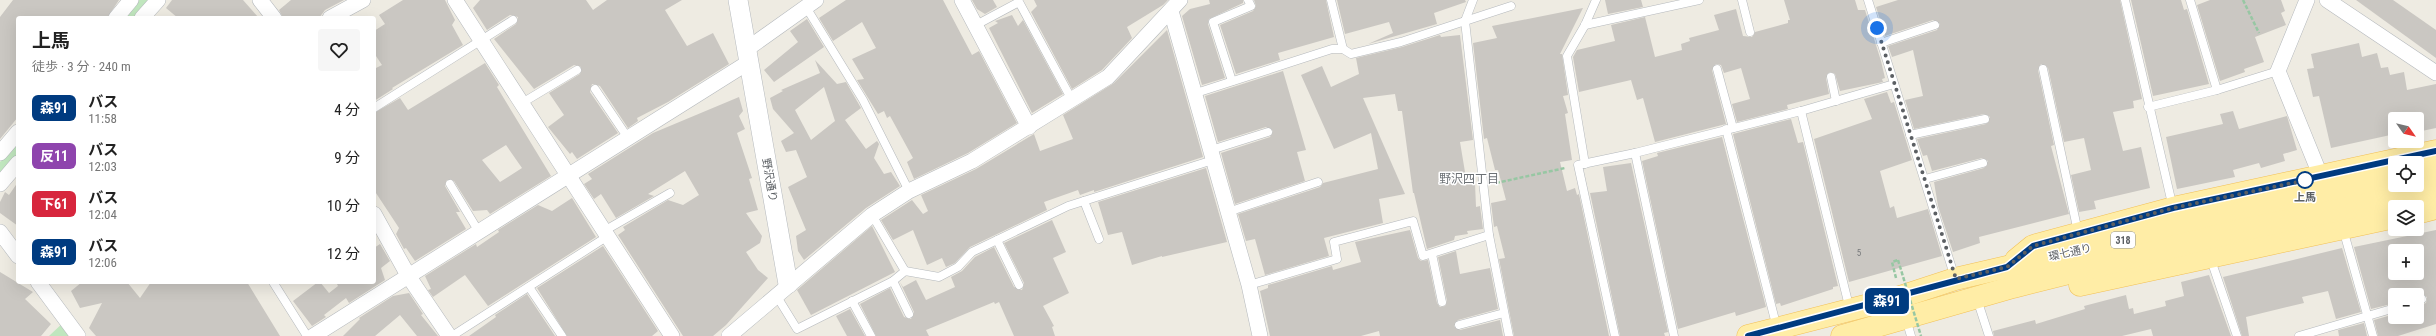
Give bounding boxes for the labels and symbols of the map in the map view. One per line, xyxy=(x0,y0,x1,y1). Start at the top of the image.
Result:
your location xyxy=(1867,18,1887,38)
north arrow xyxy=(2388,112,2424,148)
street label: 野沢通り xyxy=(759,157,780,203)
marker: 上馬 xyxy=(2296,171,2314,189)
district label: 野沢四丁目 xyxy=(1439,172,1499,186)
place label: 上馬 xyxy=(2294,191,2316,204)
road number: 318 xyxy=(2111,232,2135,248)
street label: 環七通り xyxy=(2047,241,2093,264)
house number: 5 xyxy=(1857,248,1862,258)
line badge: 森91 xyxy=(1864,288,1910,314)

